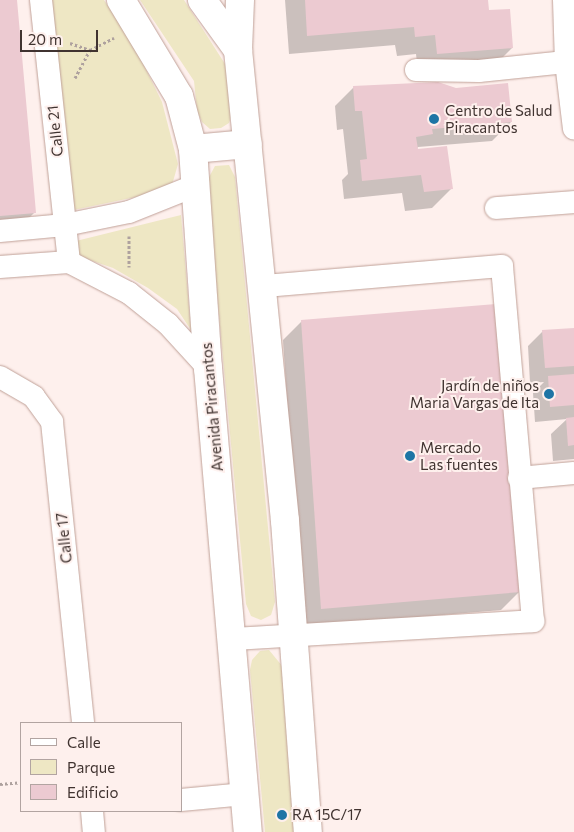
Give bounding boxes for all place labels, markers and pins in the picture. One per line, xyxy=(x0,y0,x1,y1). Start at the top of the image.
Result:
place label: Centro de Salud Piracantos xyxy=(445,101,552,136)
marker: Centro de Salud Piracantos xyxy=(427,112,441,126)
place label: Jardín de niños Maria Vargas de Ita xyxy=(410,376,539,411)
marker: Jardín de niños Maria Vargas de Ita xyxy=(543,388,555,400)
place label: Mercado Las fuentes xyxy=(420,438,498,473)
marker: Mercado Las fuentes xyxy=(404,450,416,462)
place label: RA 15C/17 xyxy=(292,806,362,824)
marker: RA 15C/17 xyxy=(276,809,288,821)

